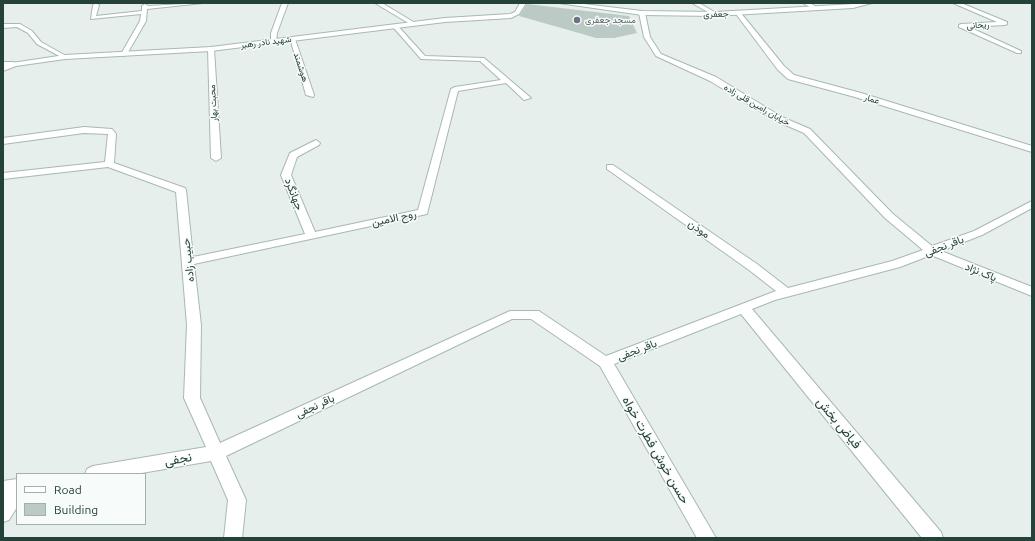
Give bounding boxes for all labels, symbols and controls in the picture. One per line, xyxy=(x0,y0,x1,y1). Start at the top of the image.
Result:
street label: جعفری xyxy=(703,8,729,20)
marker: مسجد جعفری xyxy=(572,15,582,25)
place label: مسجد جعفری xyxy=(585,15,636,25)
street label: ریحانی xyxy=(966,19,990,31)
street label: شهید نادر رهبر xyxy=(240,34,292,50)
street label: هوشمند xyxy=(291,51,311,83)
street label: خیابان رامین قلی زاده xyxy=(722,82,792,128)
street label: محبت بهار xyxy=(207,84,219,122)
street label: عمار xyxy=(863,92,881,106)
street label: جهانگرد xyxy=(282,176,306,212)
street label: روح الامین xyxy=(370,207,418,229)
street label: موذن xyxy=(686,217,712,241)
street label: باقر نجفی xyxy=(922,232,966,260)
street label: حبیب زاده xyxy=(179,237,197,283)
street label: پاک نژاد xyxy=(963,260,999,284)
street label: باقر نجفی xyxy=(615,336,659,364)
street label: باقر نجفی xyxy=(294,391,336,421)
street label: حسن خوش فطرت خواه xyxy=(619,393,693,507)
street label: فیاض بخش xyxy=(813,394,865,452)
street label: نجفی xyxy=(163,449,193,469)
legend xyxy=(16,473,146,525)
text: Road xyxy=(54,483,82,496)
text: Building xyxy=(54,503,98,516)

